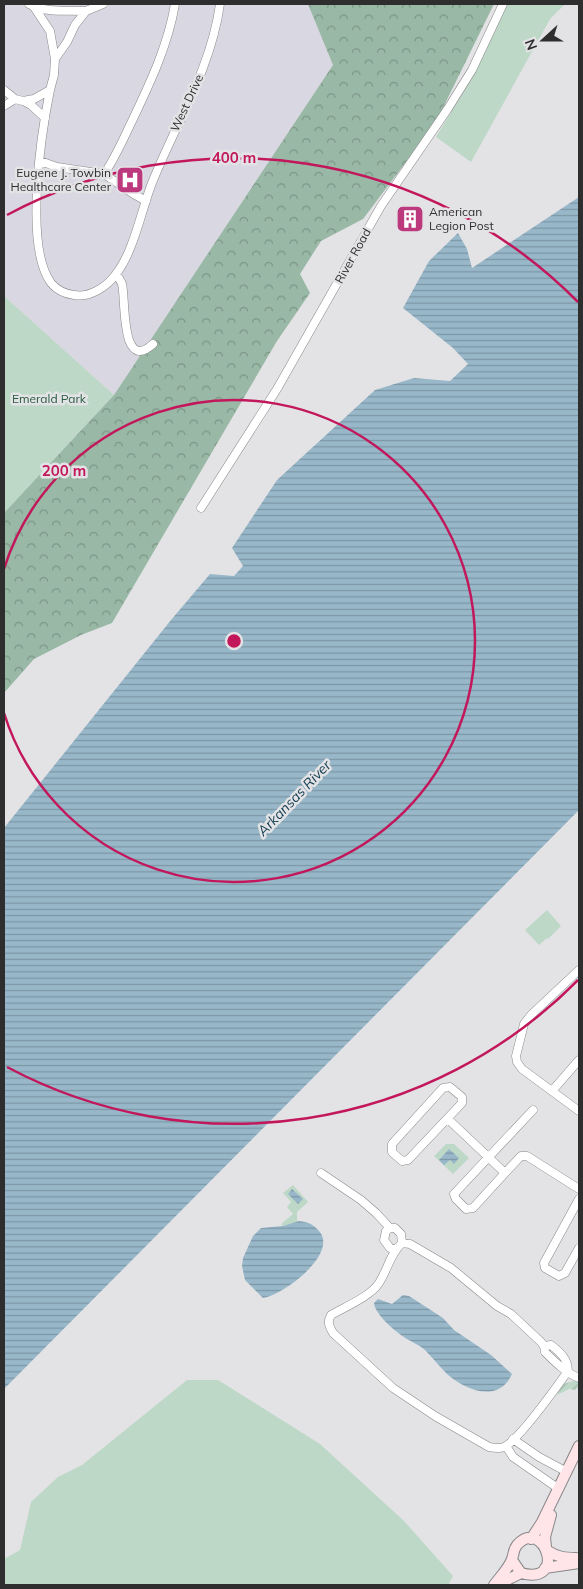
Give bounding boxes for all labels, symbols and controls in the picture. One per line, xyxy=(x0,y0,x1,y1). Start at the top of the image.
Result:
north arrow xyxy=(518,15,568,65)
text: N xyxy=(521,36,541,53)
street label: West Drive xyxy=(167,72,206,134)
text: 400 m xyxy=(212,148,256,167)
place label: Eugene J. Towbin Healthcare Center xyxy=(11,165,112,194)
hospital icon: Eugene J. Towbin Healthcare Center xyxy=(115,165,145,195)
building icon: American Legion Post xyxy=(395,204,425,234)
place label: American Legion Post xyxy=(429,204,494,233)
street label: River Road xyxy=(331,225,374,286)
park label: Emerald Park xyxy=(12,391,87,406)
text: 200 m xyxy=(42,461,86,480)
centre of rings xyxy=(225,632,243,650)
water label: Arkansas River xyxy=(253,756,335,840)

